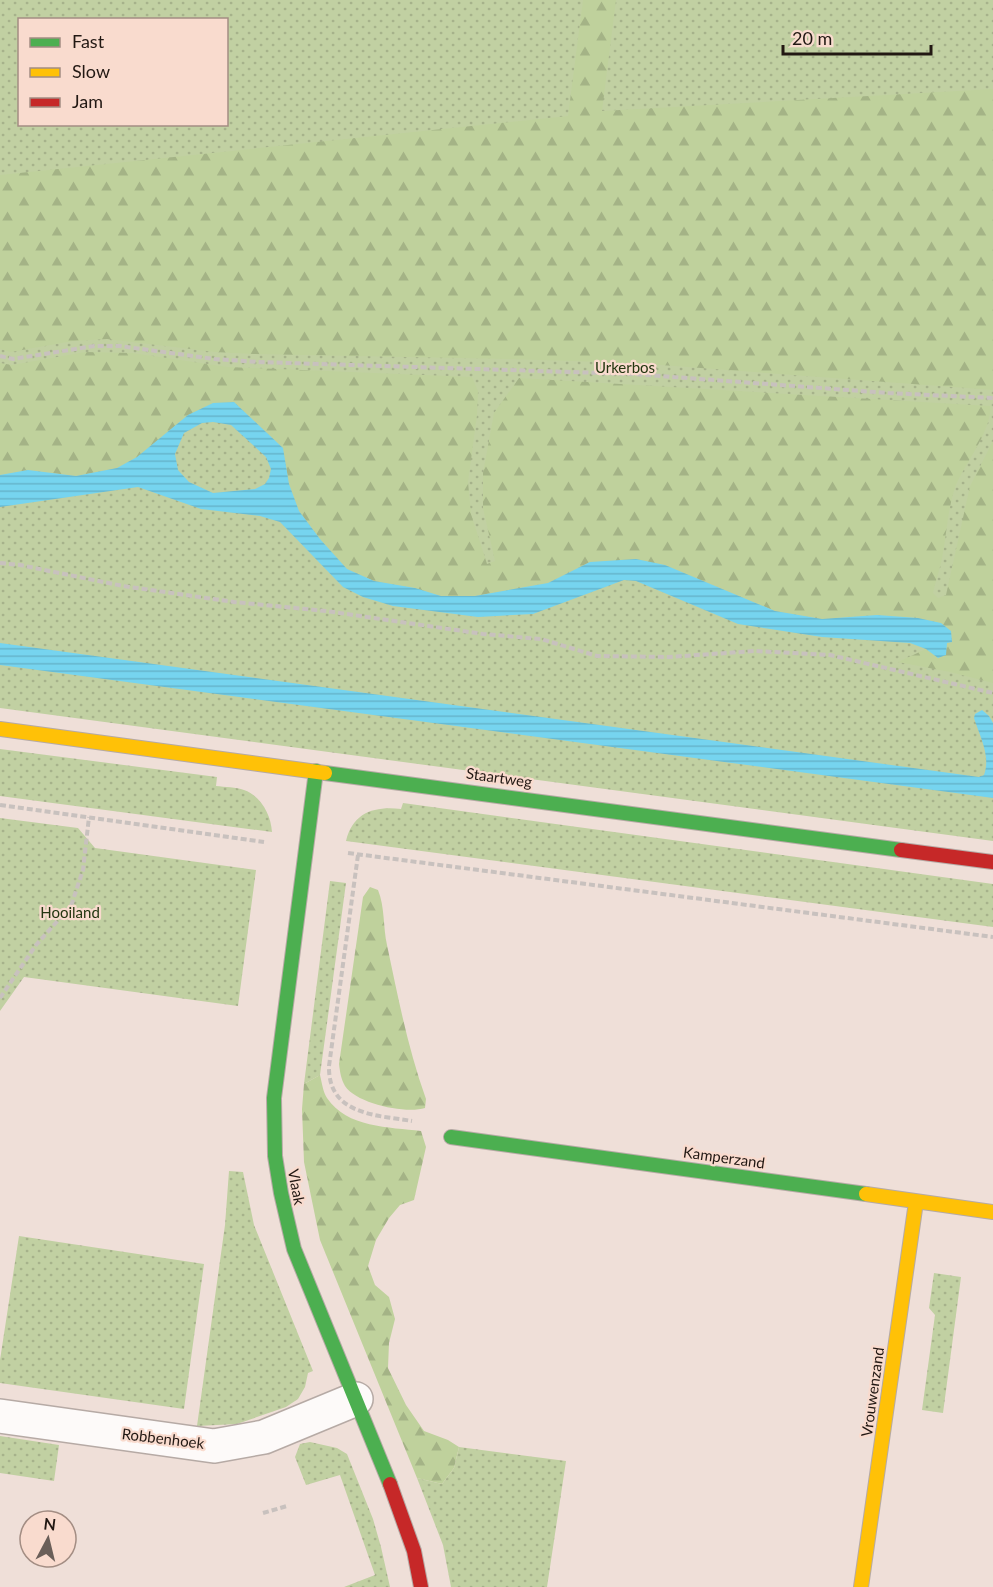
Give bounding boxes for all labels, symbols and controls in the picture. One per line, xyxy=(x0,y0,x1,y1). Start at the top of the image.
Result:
legend xyxy=(18,18,228,126)
scale bar xyxy=(783,18,932,56)
text: 20 m xyxy=(792,27,832,49)
text: Fast xyxy=(72,30,105,52)
text: Slow xyxy=(72,60,110,82)
text: Jam xyxy=(72,90,103,112)
park label: Urkerbos xyxy=(595,358,655,376)
street label: Staartweg xyxy=(465,763,533,791)
park label: Hooiland xyxy=(40,903,100,921)
street label: Kamperzand xyxy=(682,1142,766,1172)
street label: Vlaak xyxy=(285,1167,309,1207)
street label: Vrouwenzand xyxy=(857,1346,887,1438)
street label: Robbenhoek xyxy=(121,1424,206,1452)
north arrow xyxy=(18,1509,78,1569)
text: N xyxy=(43,1513,57,1534)

